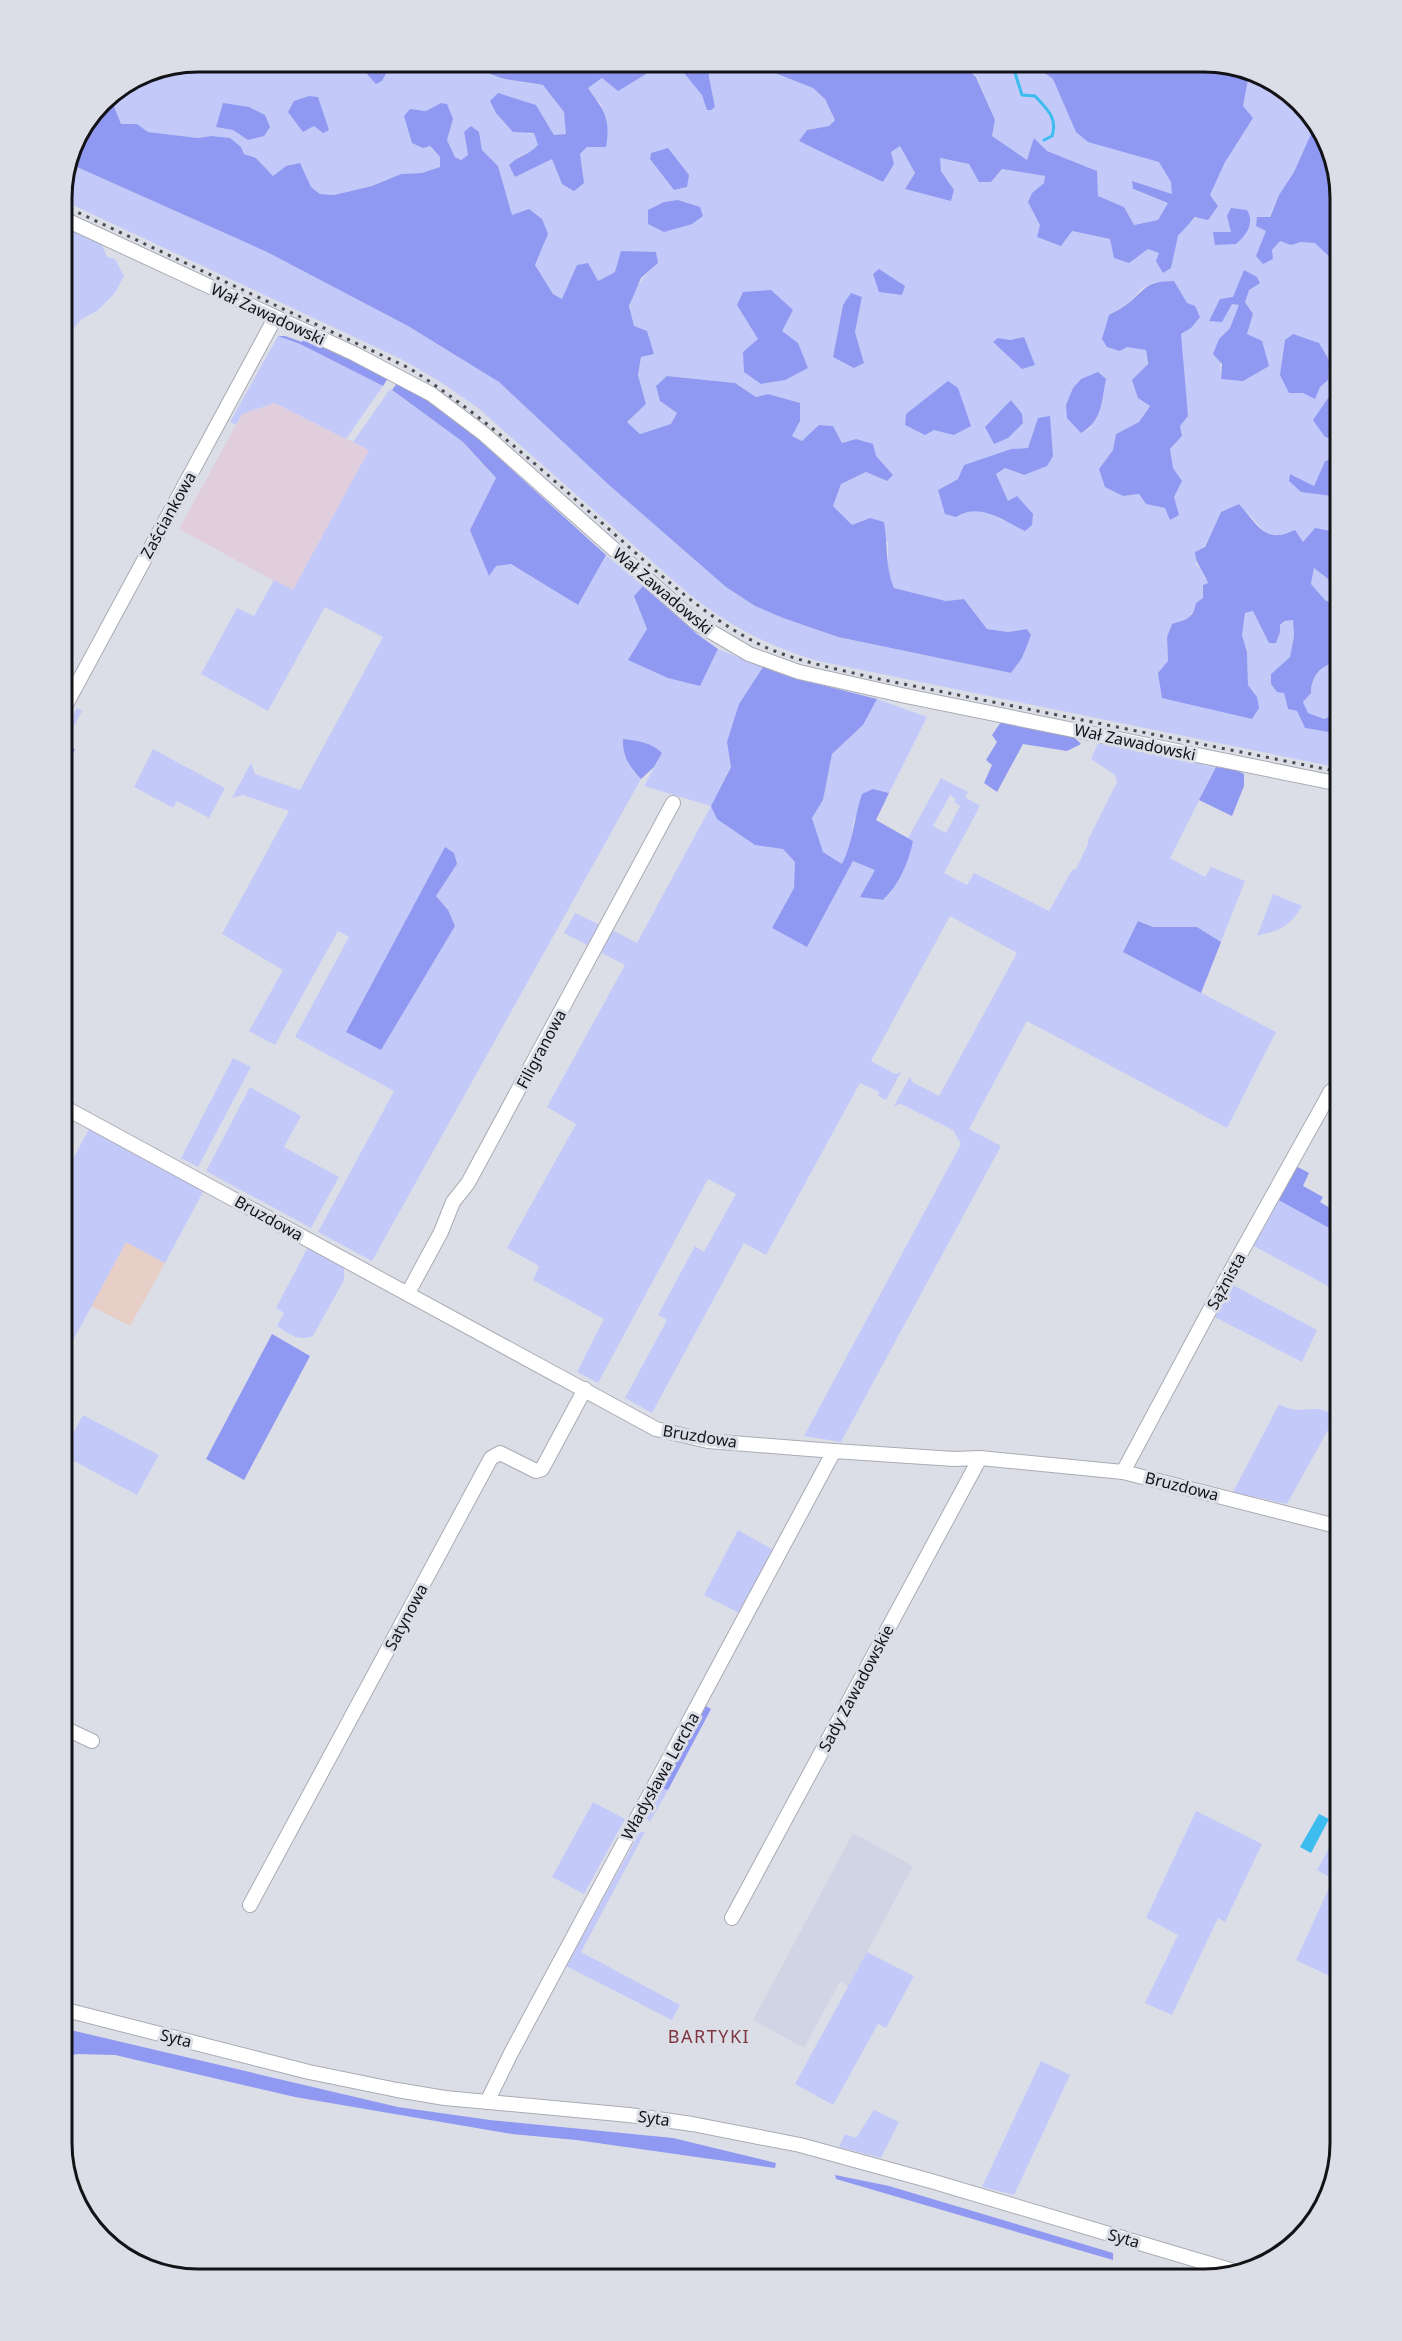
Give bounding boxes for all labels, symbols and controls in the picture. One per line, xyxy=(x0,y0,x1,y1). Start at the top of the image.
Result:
street label: Wał Zawadowski xyxy=(207,278,329,350)
street label: Zaściankowa xyxy=(135,468,201,562)
street label: Wał Zawadowski xyxy=(609,543,717,639)
street label: Wał Zawadowski xyxy=(1072,718,1198,766)
street label: Filigranowa xyxy=(511,1006,571,1092)
street label: Bruzdowa xyxy=(231,1190,307,1246)
street label: Sążnista xyxy=(1201,1249,1251,1313)
street label: Bruzdowa xyxy=(661,1419,739,1453)
street label: Bruzdowa xyxy=(1143,1466,1221,1506)
street label: Satynowa xyxy=(379,1580,433,1654)
street label: Sady Zawadowskie xyxy=(813,1621,899,1755)
street label: Władysława Lercha xyxy=(616,1708,704,1844)
street label: Syta xyxy=(158,2023,194,2053)
district label: BARTYKI xyxy=(668,2024,750,2048)
street label: Syta xyxy=(637,2105,671,2131)
street label: Syta xyxy=(1106,2223,1142,2253)

